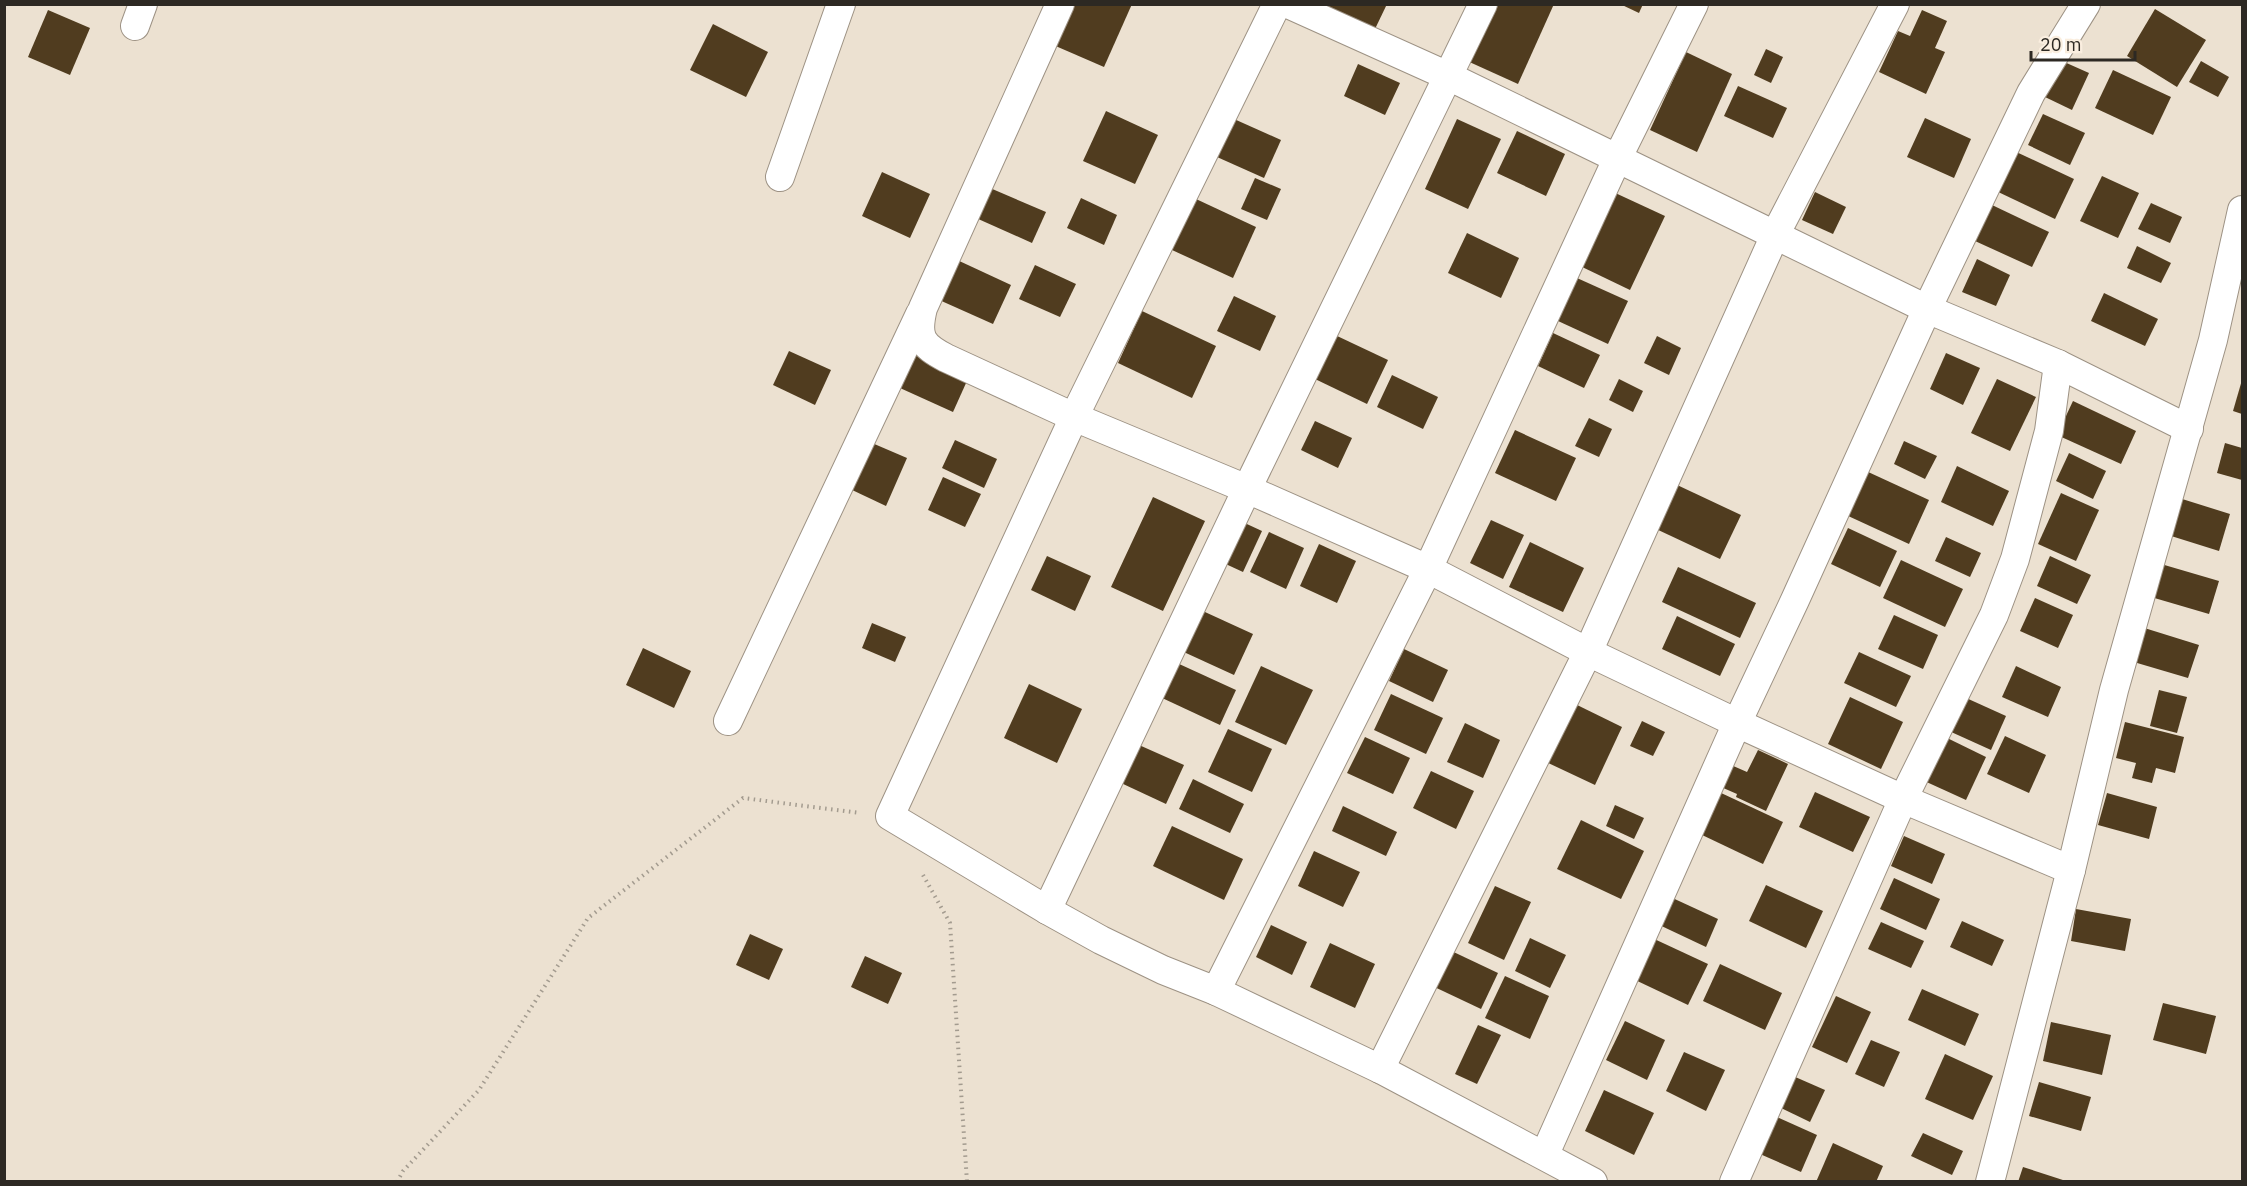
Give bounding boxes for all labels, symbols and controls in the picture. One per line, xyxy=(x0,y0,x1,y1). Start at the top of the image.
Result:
scale bar xyxy=(2031,24,2134,62)
text: 20 m xyxy=(2040,33,2082,56)

